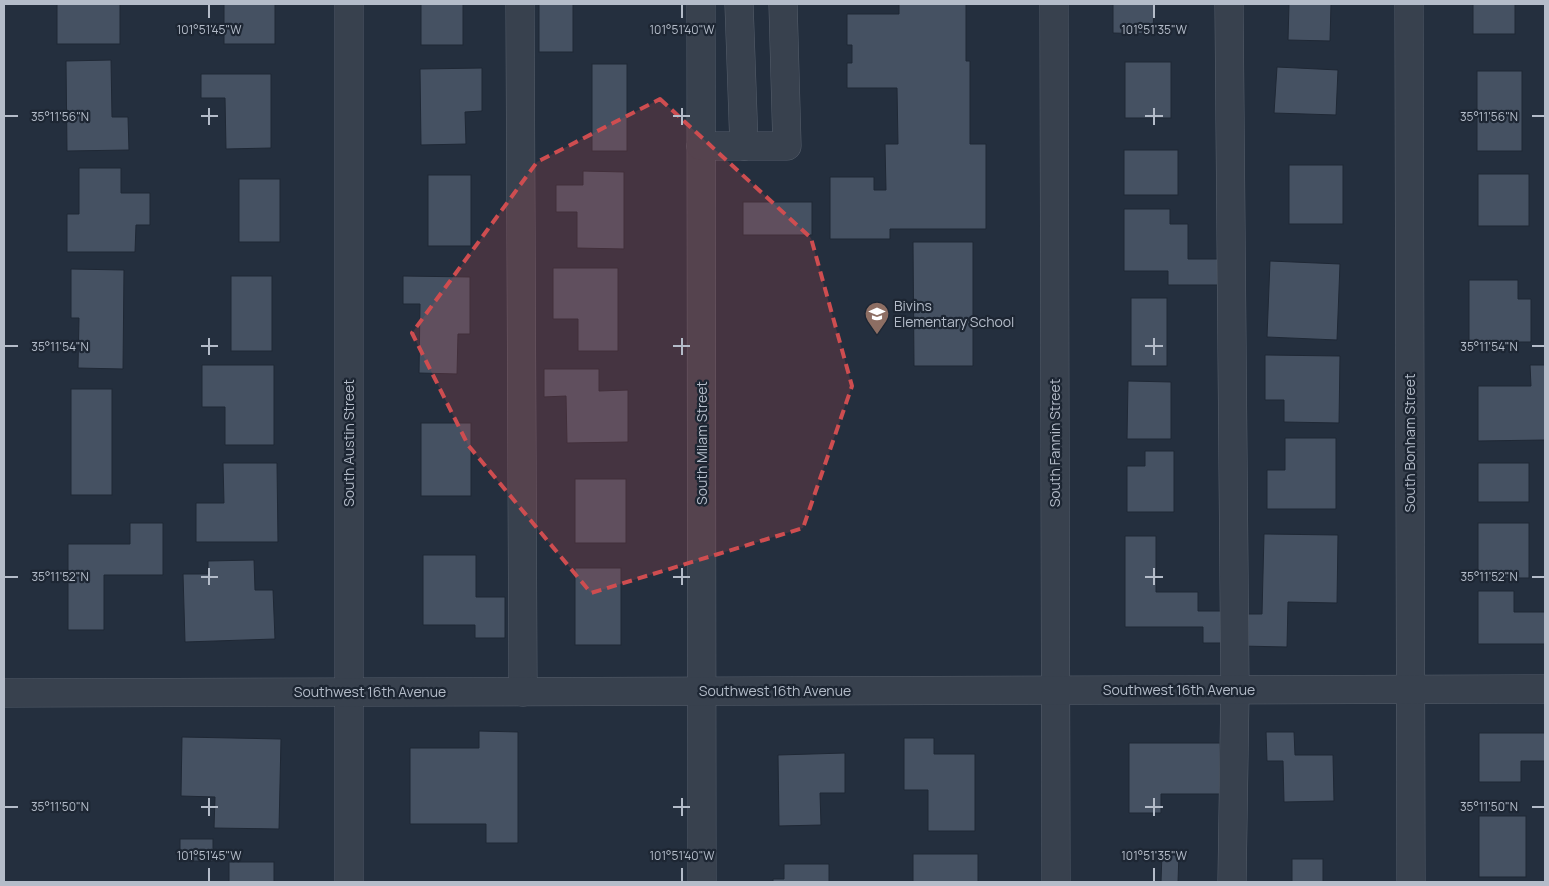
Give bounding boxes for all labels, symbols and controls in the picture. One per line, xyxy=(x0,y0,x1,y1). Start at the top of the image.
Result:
text: 101°51'45"W xyxy=(177,21,242,38)
text: 101°51'40"W xyxy=(649,21,715,38)
text: 101°51'35"W xyxy=(1121,21,1188,38)
text: 35°11'56"N xyxy=(31,108,89,125)
text: 35°11'56"N xyxy=(1460,108,1518,125)
place label: Bivins Elementary School xyxy=(894,296,1014,331)
school or university icon: Bivins Elementary School xyxy=(864,301,890,335)
text: 35°11'54"N xyxy=(31,338,89,355)
text: 35°11'54"N xyxy=(1460,338,1518,355)
street label: South Bonham Street xyxy=(1400,373,1419,513)
street label: South Fannin Street xyxy=(1045,378,1064,507)
street label: South Austin Street xyxy=(339,379,358,507)
street label: South Milam Street xyxy=(692,381,711,505)
text: 35°11'52"N xyxy=(31,568,89,585)
text: 35°11'52"N xyxy=(1460,568,1518,585)
street label: Southwest 16th Avenue xyxy=(1103,680,1255,699)
street label: Southwest 16th Avenue xyxy=(699,681,851,700)
street label: Southwest 16th Avenue xyxy=(294,682,446,701)
text: 35°11'50"N xyxy=(31,798,89,815)
text: 35°11'50"N xyxy=(1460,798,1518,815)
text: 101°51'45"W xyxy=(177,847,242,864)
text: 101°51'40"W xyxy=(649,847,715,864)
text: 101°51'35"W xyxy=(1121,847,1188,864)

